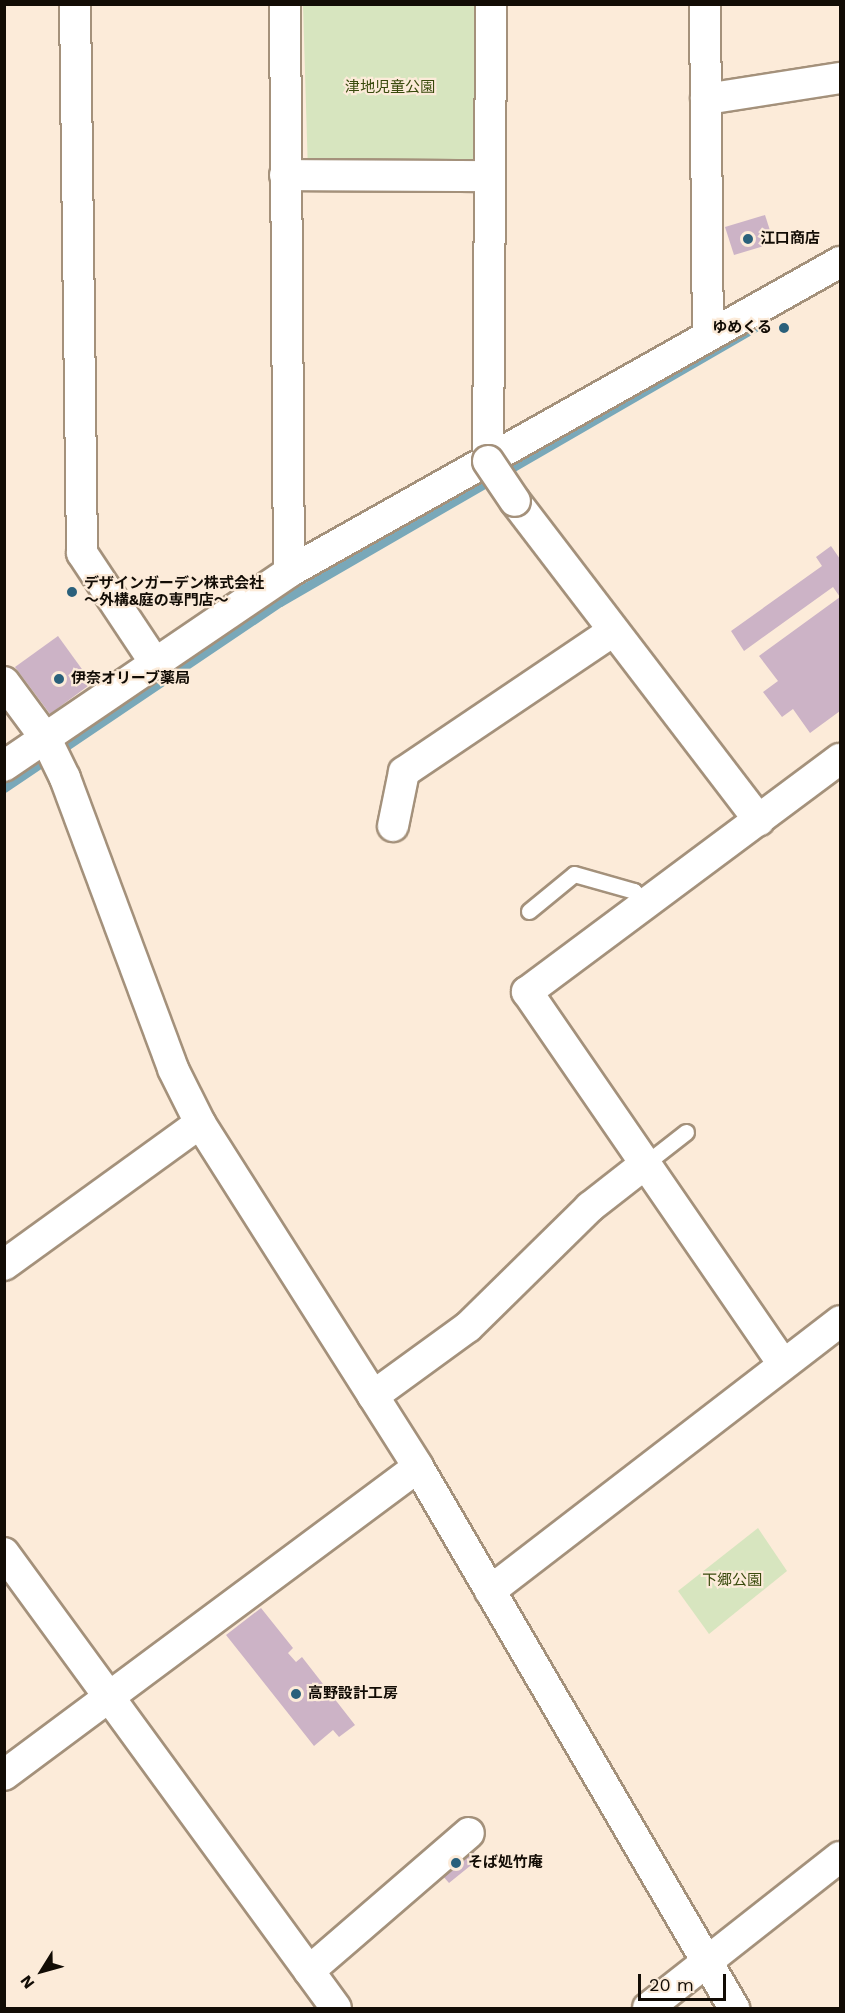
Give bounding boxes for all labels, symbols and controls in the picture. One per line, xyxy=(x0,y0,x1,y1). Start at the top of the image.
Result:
park label: 津地児童公園 xyxy=(345,79,435,97)
place label: 江口商店 xyxy=(760,230,820,248)
marker: 江口商店 xyxy=(741,232,755,246)
place label: ゆめくる xyxy=(712,319,772,337)
marker: ゆめくる xyxy=(777,321,791,335)
place label: デザインガーデン株式会社 ～外構&庭の専門店～ xyxy=(84,574,264,609)
marker: デザインガーデン株式会社 ～外構&庭の専門店～ xyxy=(65,585,79,599)
place label: 伊奈オリーブ薬局 xyxy=(71,670,191,688)
marker: 伊奈オリーブ薬局 xyxy=(52,672,66,686)
park label: 下郷公園 xyxy=(702,1572,762,1590)
place label: 高野設計工房 xyxy=(308,1685,398,1703)
marker: 高野設計工房 xyxy=(289,1687,303,1701)
place label: そば処竹庵 xyxy=(468,1854,543,1872)
marker: そば処竹庵 xyxy=(449,1856,463,1870)
north arrow xyxy=(12,1941,72,2001)
scale bar xyxy=(641,1962,730,2000)
text: N xyxy=(16,1972,38,1993)
text: 20 m xyxy=(649,1974,694,1995)

